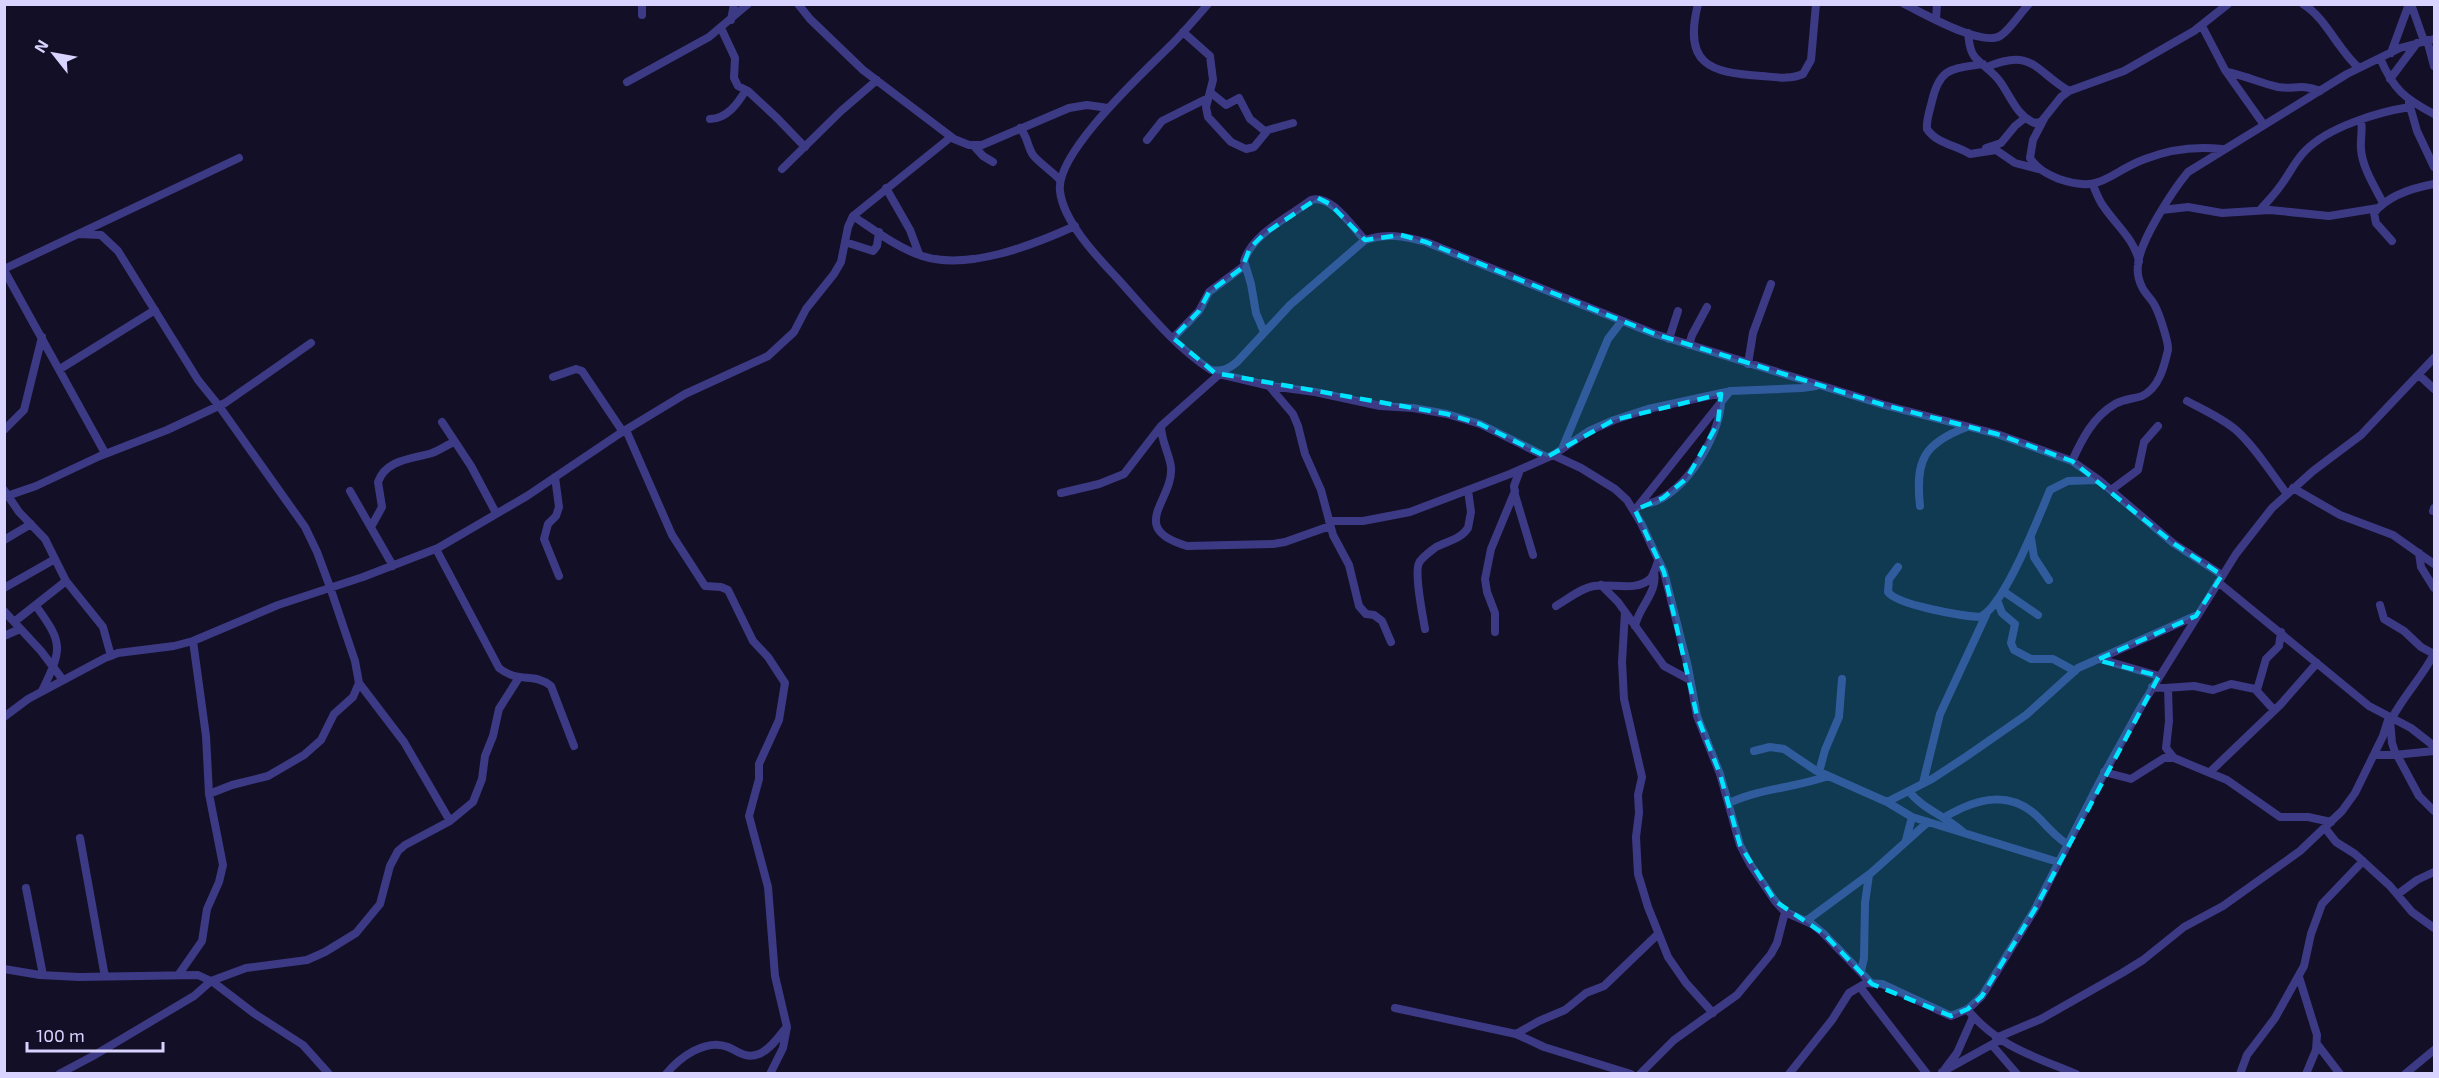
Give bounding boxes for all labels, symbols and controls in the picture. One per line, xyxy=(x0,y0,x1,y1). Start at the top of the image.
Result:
north arrow xyxy=(24,24,84,84)
text: N xyxy=(30,36,52,56)
scale bar xyxy=(27,1015,164,1053)
text: 100 m xyxy=(36,1024,85,1046)

